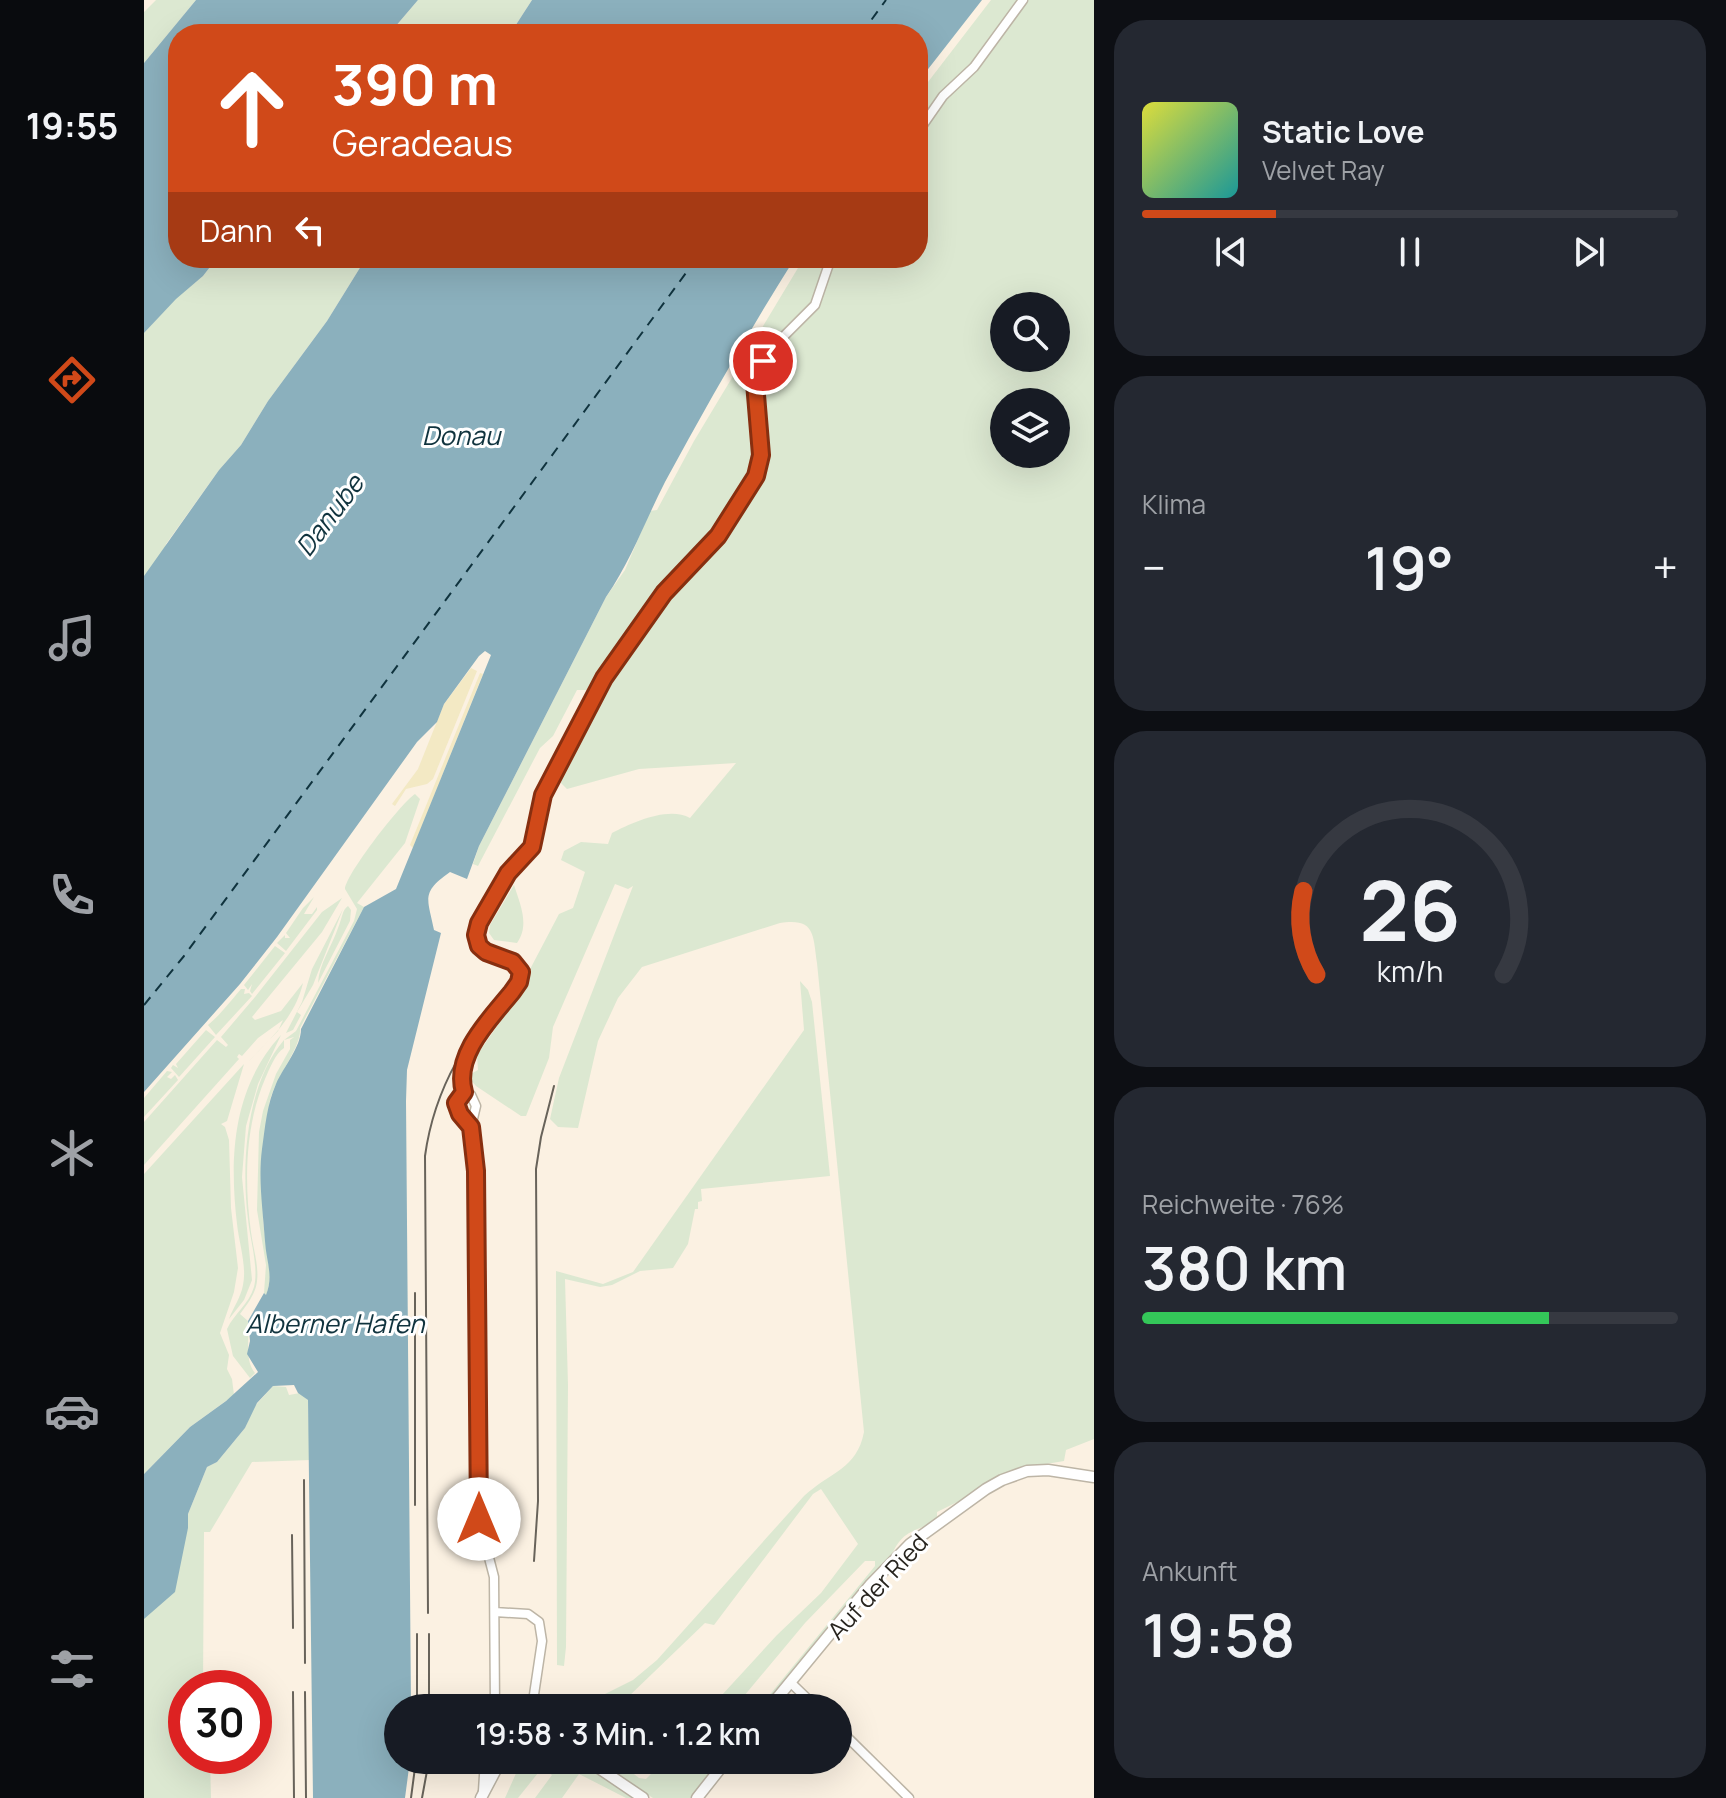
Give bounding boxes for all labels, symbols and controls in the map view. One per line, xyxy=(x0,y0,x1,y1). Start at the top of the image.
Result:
text: 390 m xyxy=(332,45,498,122)
icon: ahead xyxy=(200,56,304,160)
text: 19:55 xyxy=(26,101,118,150)
text: Static Love xyxy=(1262,111,1425,152)
text: Geradeaus xyxy=(332,118,513,167)
text: Velvet Ray xyxy=(1262,152,1385,188)
icon: left xyxy=(288,208,332,252)
text: Dann xyxy=(200,210,272,251)
icon: previous xyxy=(1209,230,1253,274)
icon: pause xyxy=(1388,230,1432,274)
icon: next xyxy=(1567,230,1611,274)
map controls xyxy=(990,292,1070,468)
button: search xyxy=(990,292,1070,372)
pin xyxy=(729,327,797,395)
icon: arrive xyxy=(741,339,785,383)
icon: directions xyxy=(44,352,100,408)
button: layers xyxy=(990,388,1070,468)
water label: Donau xyxy=(422,417,503,453)
water label: Danube xyxy=(287,465,373,563)
text: Klima xyxy=(1142,486,1206,522)
text: 19° xyxy=(1364,526,1454,608)
text: − xyxy=(1142,537,1166,597)
text: + xyxy=(1653,537,1678,597)
icon: music xyxy=(44,610,100,666)
text: 26 xyxy=(1359,852,1461,966)
icon: phone xyxy=(44,867,100,923)
text: km/h xyxy=(1377,952,1443,991)
icon: climate xyxy=(44,1125,100,1181)
text: Reichweite · 76% xyxy=(1142,1186,1344,1222)
text: 380 km xyxy=(1142,1226,1347,1308)
water label: Alberner Hafen xyxy=(246,1305,426,1341)
icon: car xyxy=(44,1383,100,1439)
position arrow xyxy=(437,1477,521,1561)
street label: Auf der Ried xyxy=(819,1526,935,1646)
text: Ankunft xyxy=(1142,1553,1237,1589)
text: 19:58 xyxy=(1142,1593,1295,1675)
icon: filters xyxy=(44,1641,100,1697)
speed limit sign: 30 xyxy=(168,1670,272,1774)
text: 19:58 · 3 Min. · 1.2 km xyxy=(475,1713,761,1754)

